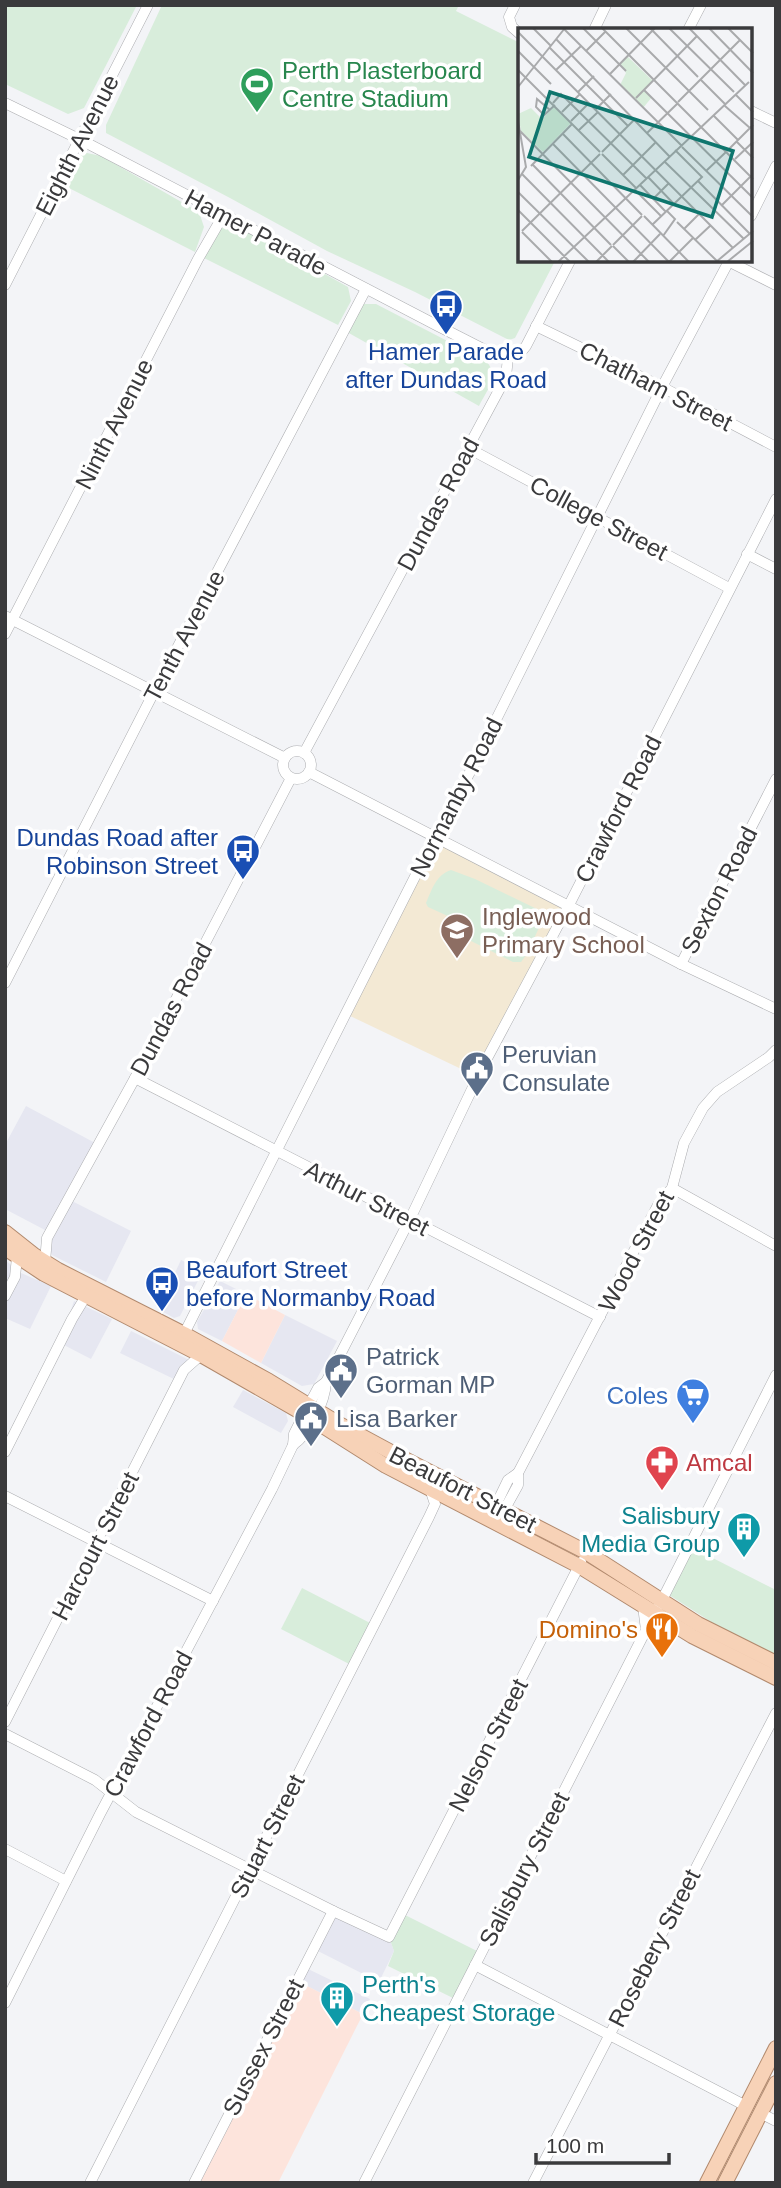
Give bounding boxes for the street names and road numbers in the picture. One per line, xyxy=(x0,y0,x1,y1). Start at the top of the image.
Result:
street label: Eighth Avenue xyxy=(30,70,124,220)
street label: Hamer Parade xyxy=(181,183,331,281)
street label: Chatham Street xyxy=(575,336,737,436)
street label: Ninth Avenue xyxy=(70,354,158,494)
street label: Dundas Road xyxy=(392,433,484,575)
street label: College Street xyxy=(526,470,673,566)
street label: Tenth Avenue xyxy=(138,566,230,706)
street label: Normanby Road xyxy=(404,713,508,881)
street label: Crawford Road xyxy=(569,731,667,887)
street label: Sexton Road xyxy=(675,822,763,958)
street label: Dundas Road xyxy=(125,938,217,1080)
street label: Arthur Street xyxy=(300,1155,434,1241)
street label: Wood Street xyxy=(593,1186,679,1316)
street label: Beaufort Street xyxy=(385,1440,541,1538)
street label: Harcourt Street xyxy=(46,1467,144,1625)
street label: Crawford Road xyxy=(98,1646,198,1802)
street label: Nelson Street xyxy=(443,1674,533,1816)
street label: Stuart Street xyxy=(224,1770,310,1902)
street label: Salisbury Street xyxy=(474,1787,575,1951)
street label: Rosebery Street xyxy=(603,1864,706,2031)
street label: Sussex Street xyxy=(217,1974,309,2120)

